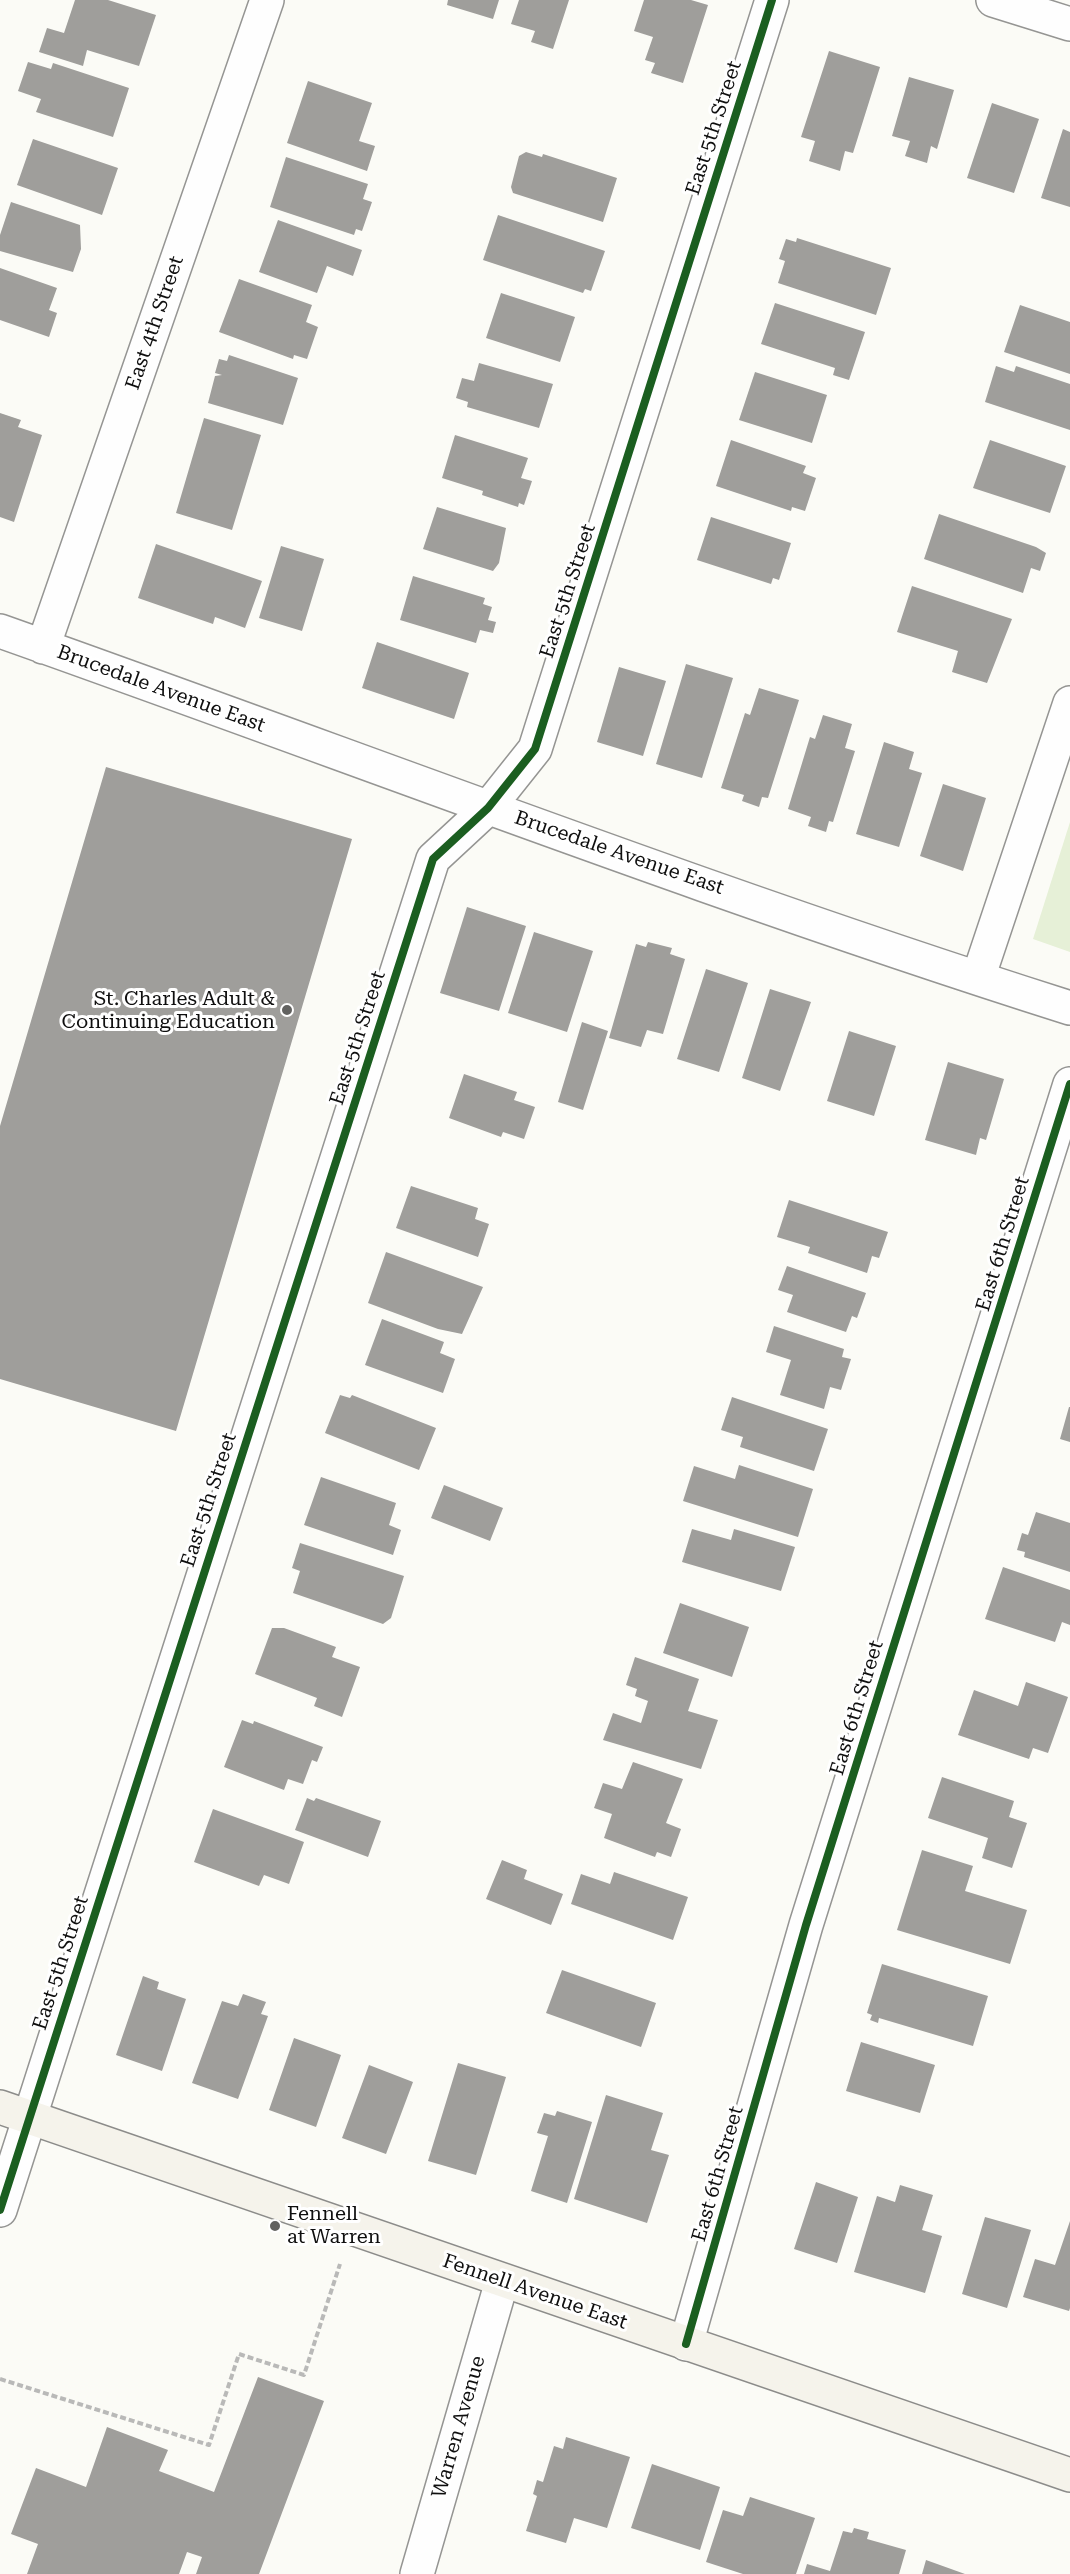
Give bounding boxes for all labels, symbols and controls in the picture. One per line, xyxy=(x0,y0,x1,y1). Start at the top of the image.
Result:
street label: East 5th Street xyxy=(681,58,747,198)
street label: East 4th Street xyxy=(121,253,189,393)
street label: East 5th Street xyxy=(535,521,601,661)
street label: Brucedale Avenue East xyxy=(54,640,268,738)
street label: Brucedale Avenue East xyxy=(511,806,727,900)
street label: East 5th Street xyxy=(325,968,391,1108)
place label: St. Charles Adult & Continuing Education xyxy=(62,987,275,1034)
marker: St. Charles Adult & Continuing Education xyxy=(280,1003,294,1017)
street label: East 6th Street xyxy=(971,1174,1035,1314)
street label: East 5th Street xyxy=(176,1430,242,1570)
street label: East 6th Street xyxy=(825,1638,889,1778)
street label: East 5th Street xyxy=(28,1893,94,2033)
street label: East 6th Street xyxy=(687,2104,749,2244)
place label: Fennell at Warren xyxy=(287,2202,381,2249)
marker: Fennell at Warren xyxy=(268,2219,282,2233)
street label: Fennell Avenue East xyxy=(440,2249,630,2335)
street label: Warren Avenue xyxy=(427,2353,491,2501)

